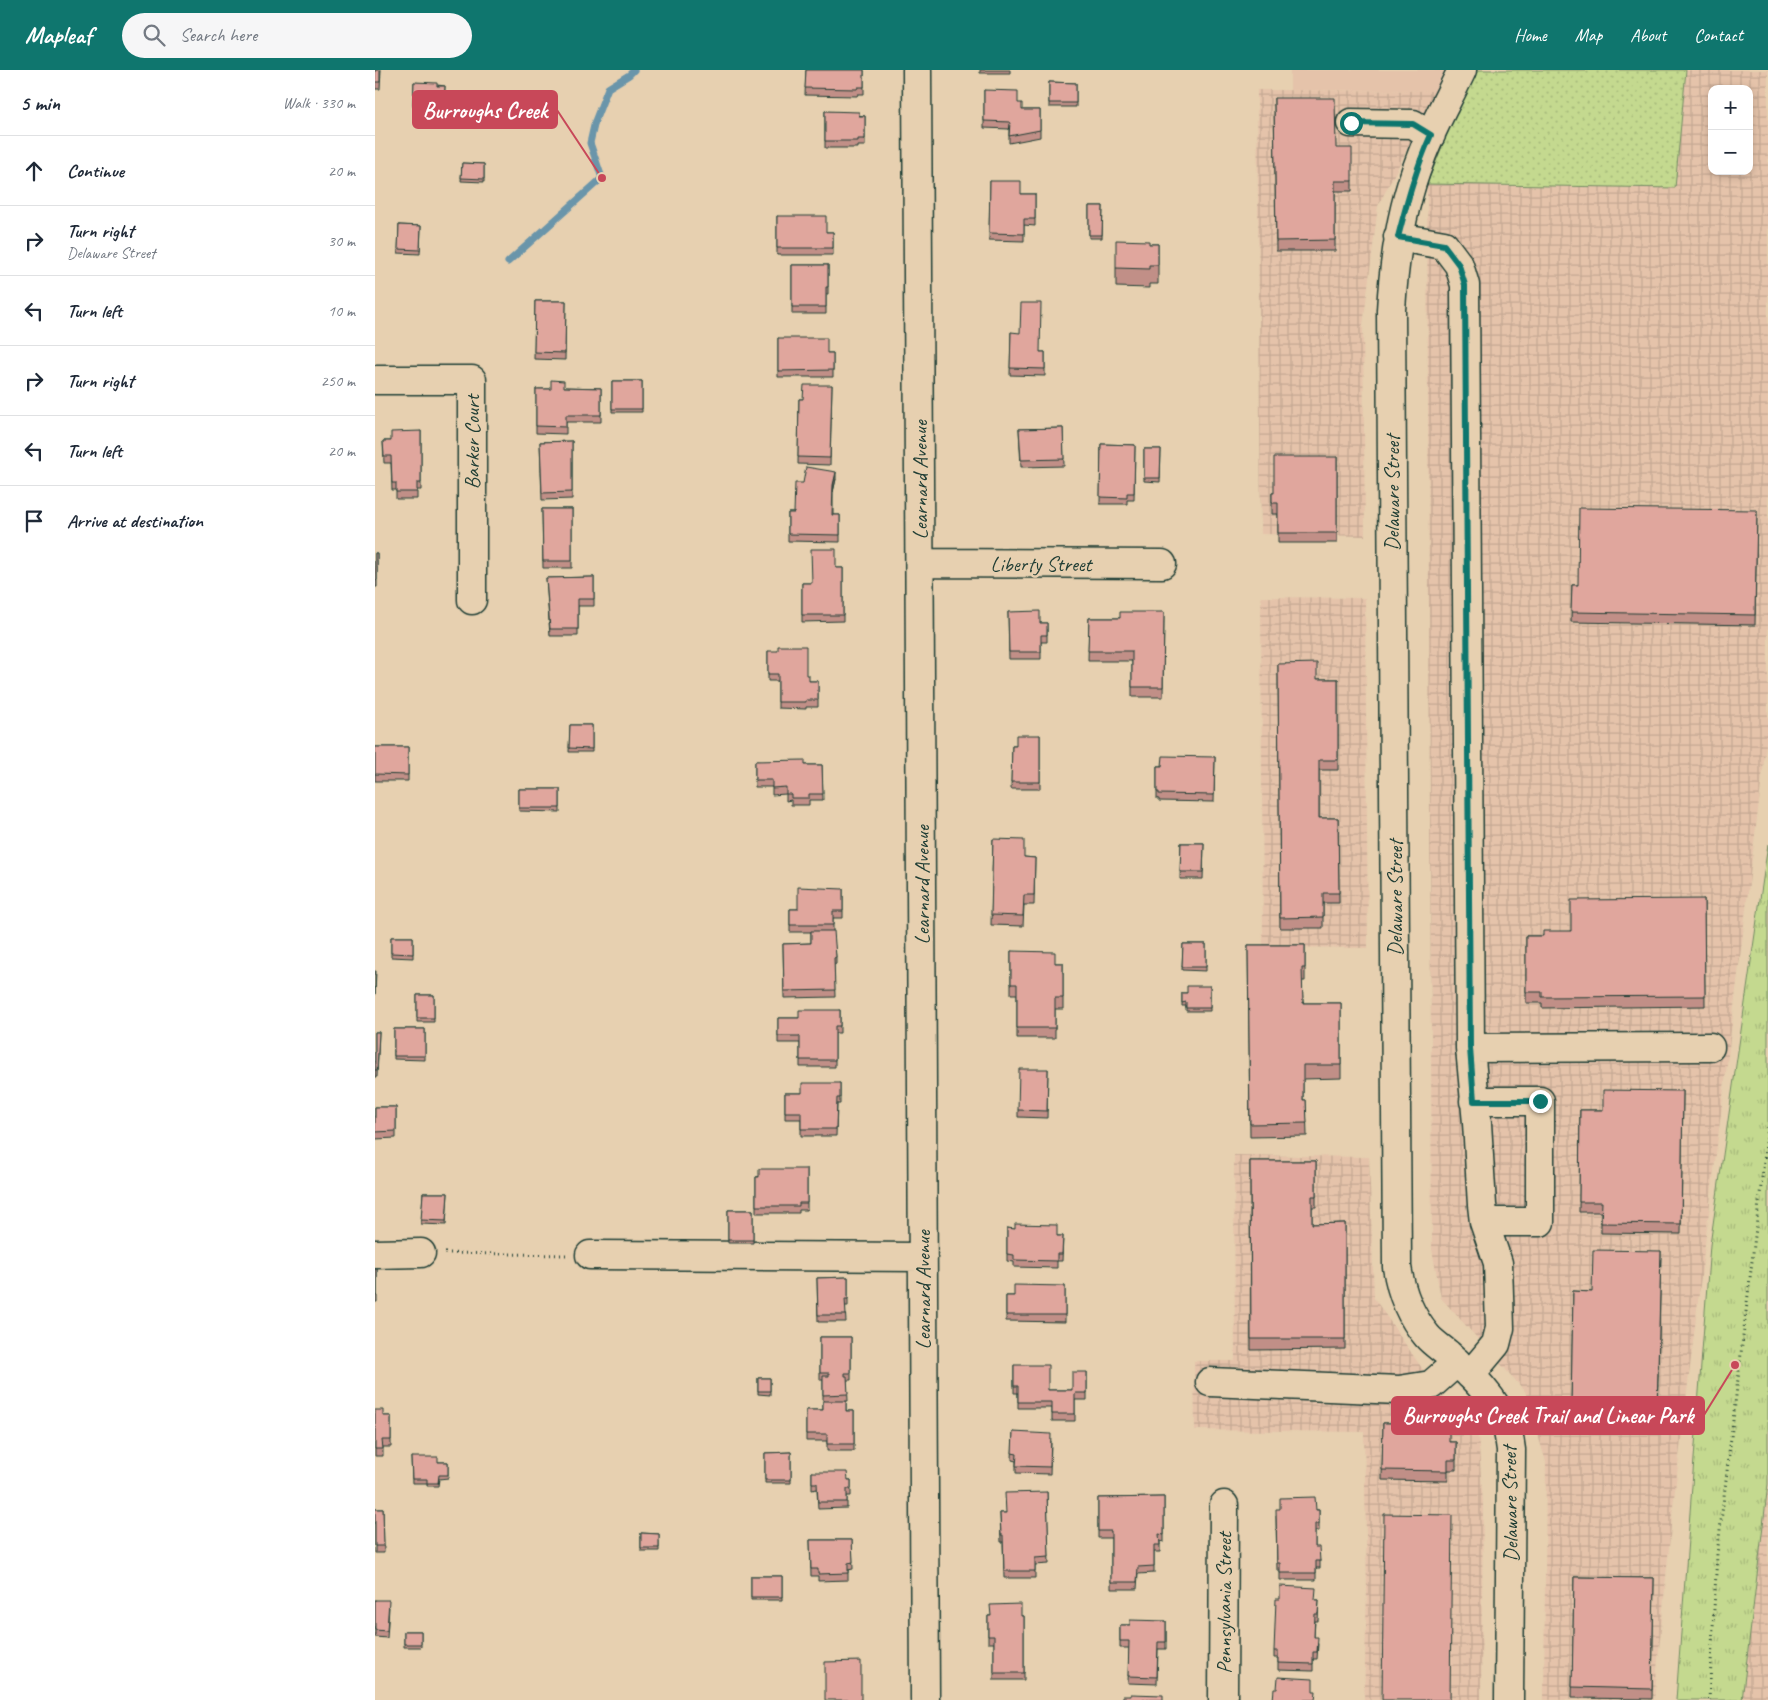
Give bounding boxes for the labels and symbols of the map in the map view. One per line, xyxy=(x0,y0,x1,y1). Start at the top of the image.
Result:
callout: Burroughs Creek xyxy=(413,91,557,128)
text: Burroughs Creek xyxy=(423,97,549,125)
route start xyxy=(1340,112,1363,135)
street label: Barker Court xyxy=(459,393,485,489)
street label: Learnard Avenue xyxy=(907,419,933,540)
street label: Delaware Street xyxy=(1379,432,1405,551)
street label: Liberty Street xyxy=(990,551,1094,577)
street label: Learnard Avenue xyxy=(909,824,935,945)
street label: Delaware Street xyxy=(1382,837,1408,956)
route end xyxy=(1529,1090,1552,1113)
street label: Learnard Avenue xyxy=(910,1229,936,1350)
callout: Burroughs Creek Trail and Linear Park xyxy=(1392,1397,1704,1434)
text: Burroughs Creek Trail and Linear Park xyxy=(1403,1402,1695,1430)
street label: Delaware Street xyxy=(1496,1443,1524,1562)
street label: Pennsylvania Street xyxy=(1211,1530,1237,1674)

